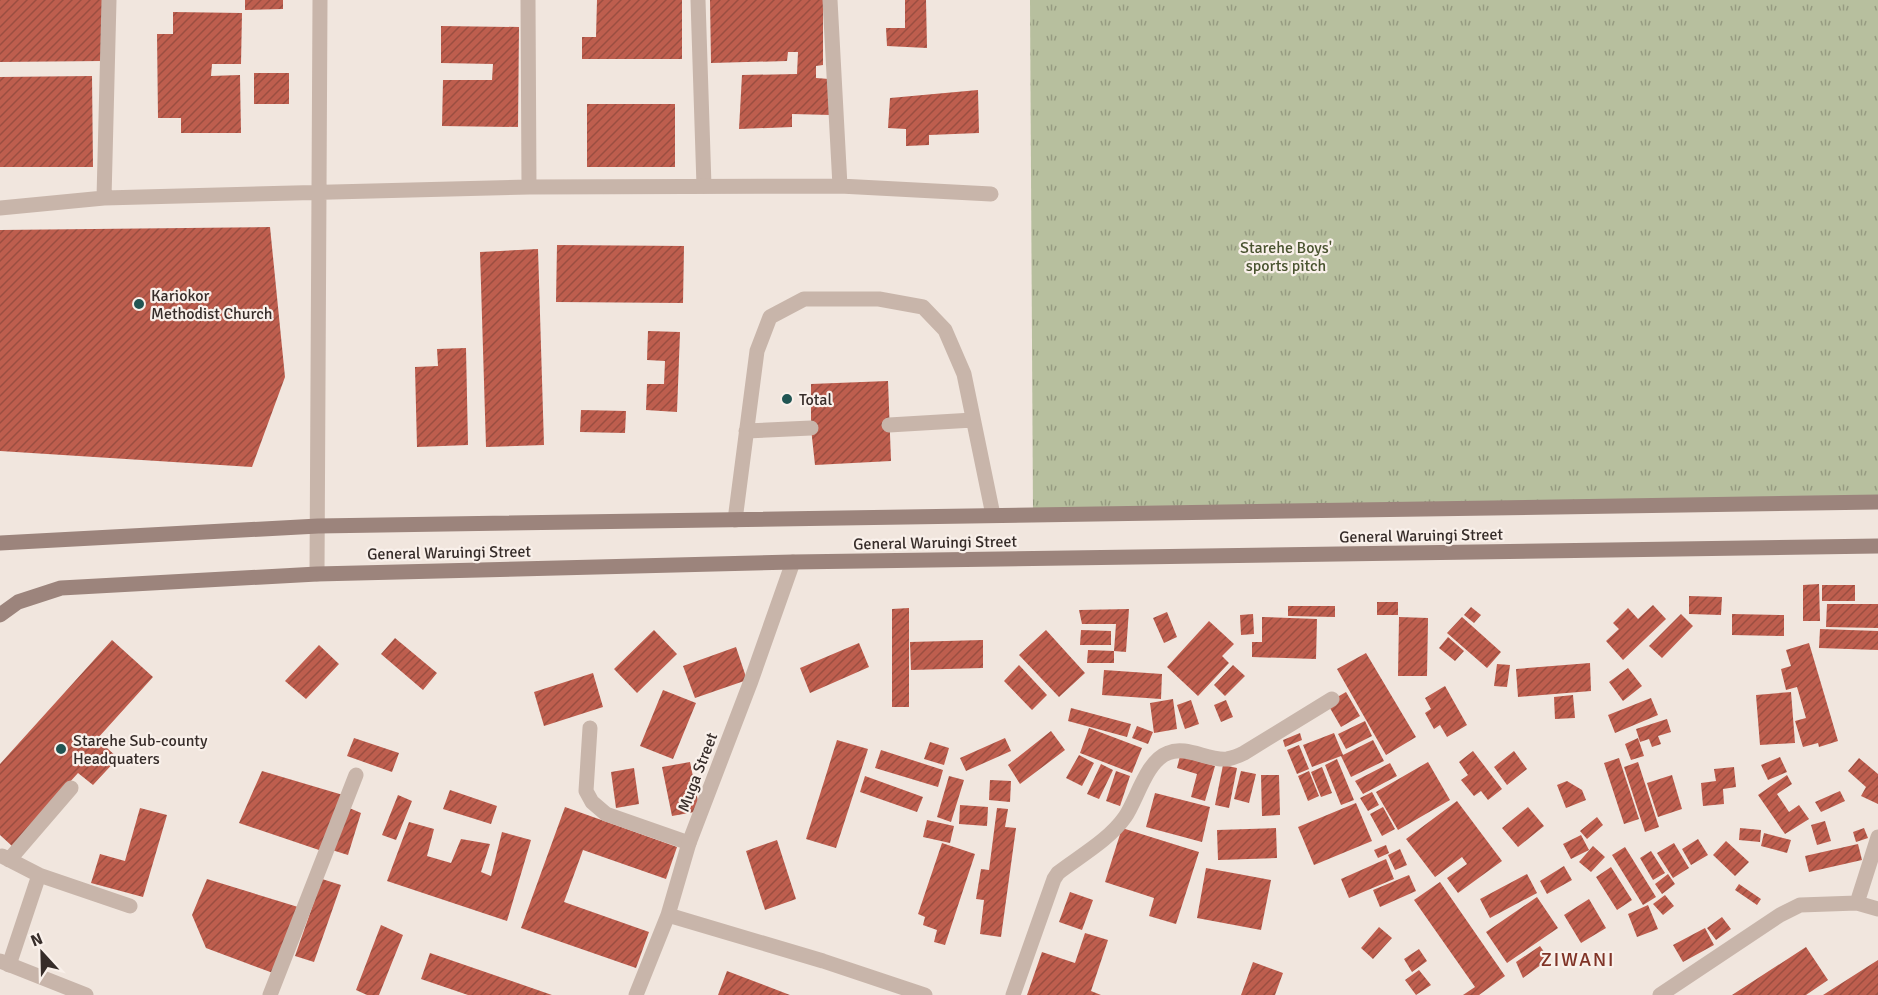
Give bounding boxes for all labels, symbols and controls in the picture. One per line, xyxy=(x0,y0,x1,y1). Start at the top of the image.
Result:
park label: Starehe Boys' sports pitch xyxy=(1240,238,1332,276)
place label: Kariokor Methodist Church xyxy=(151,286,272,324)
marker: Kariokor Methodist Church xyxy=(132,297,146,311)
place label: Total xyxy=(799,390,832,410)
marker: Total xyxy=(780,392,794,406)
street label: General Waruingi Street xyxy=(1339,525,1503,547)
street label: General Waruingi Street xyxy=(853,532,1017,554)
street label: General Waruingi Street xyxy=(367,542,531,564)
street label: Muga Street xyxy=(674,729,722,815)
place label: Starehe Sub-county Headquaters xyxy=(73,731,208,769)
marker: Starehe Sub-county Headquaters xyxy=(54,742,68,756)
north arrow xyxy=(12,923,72,983)
text: N xyxy=(28,929,46,951)
district label: ZIWANI xyxy=(1541,947,1615,972)

